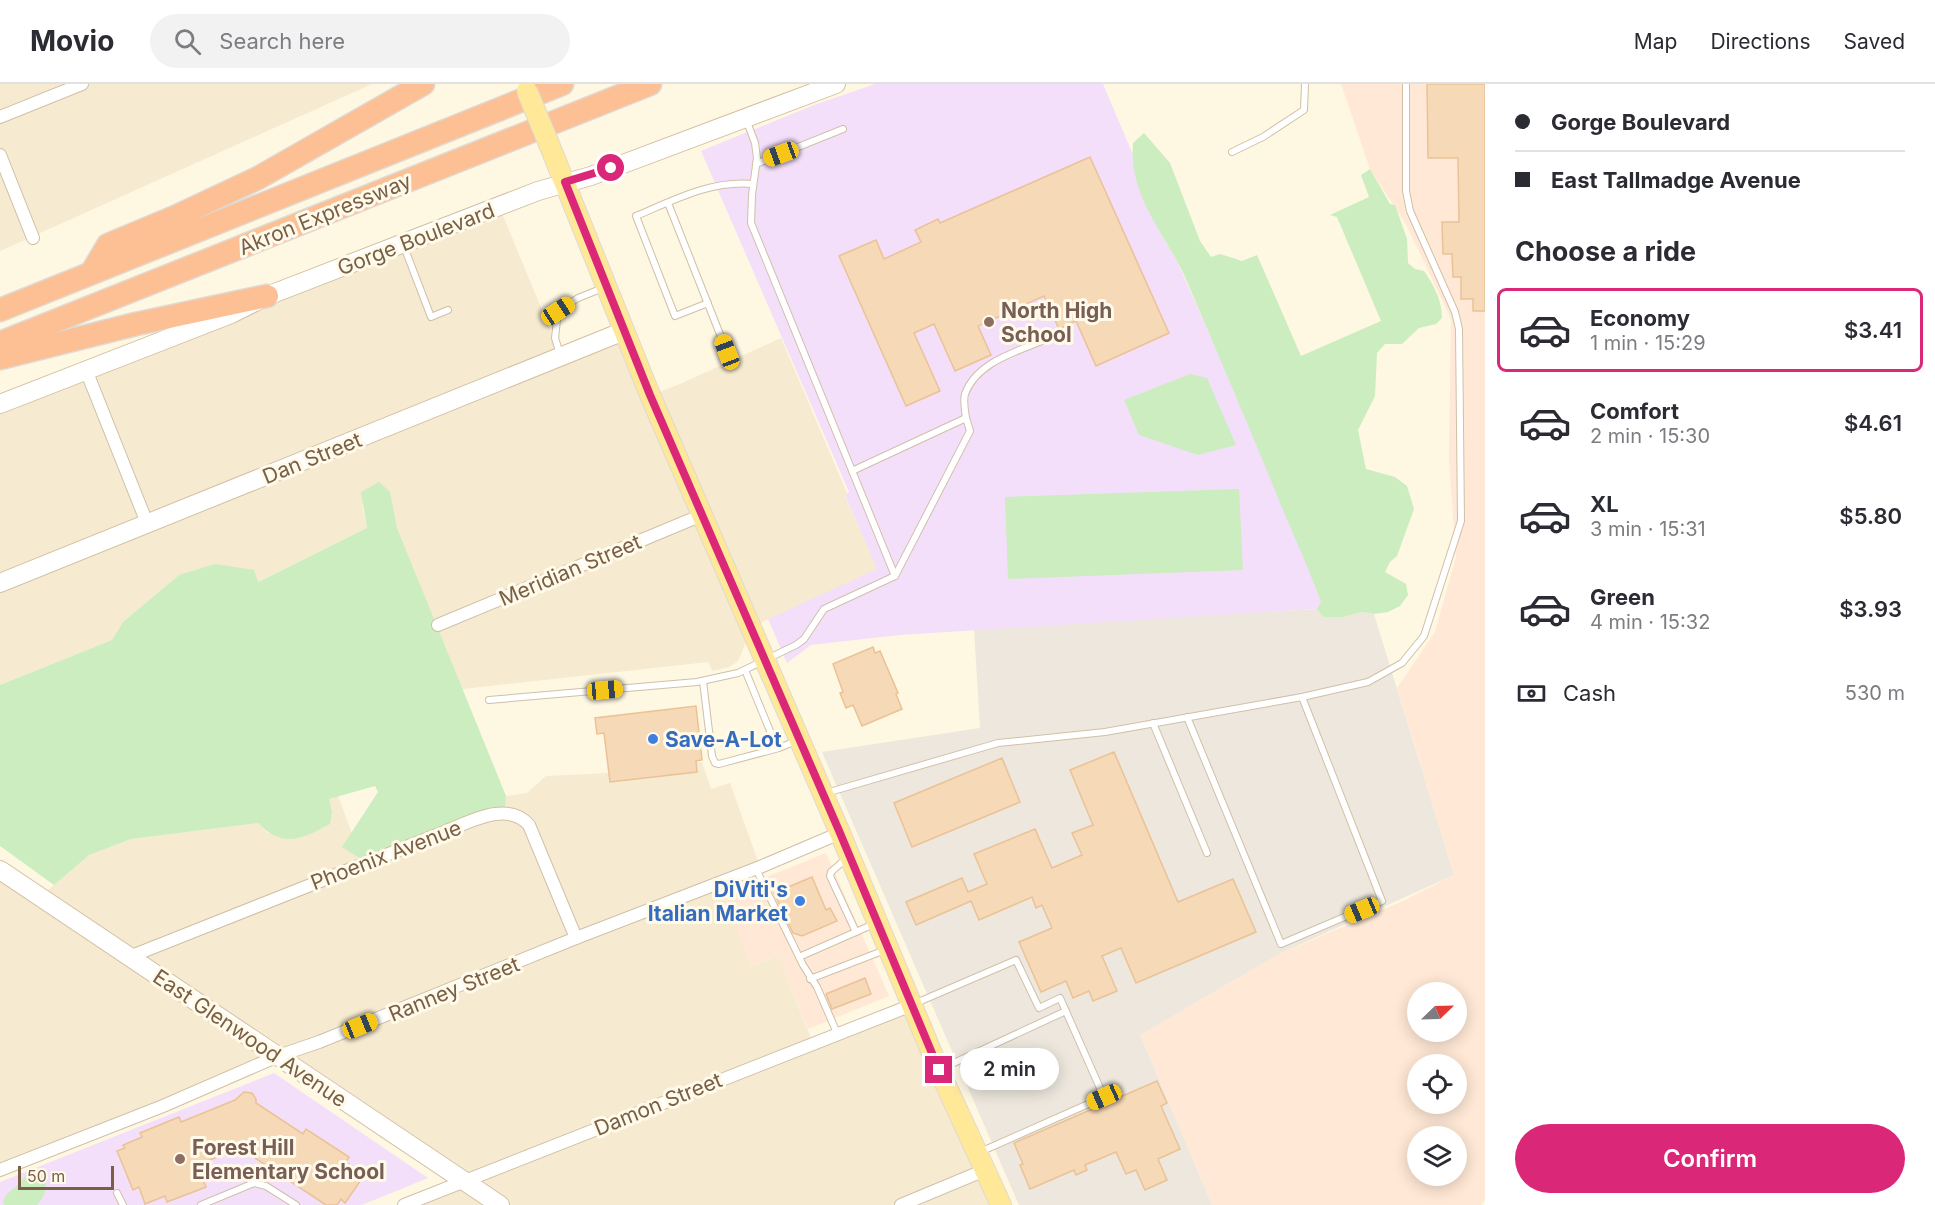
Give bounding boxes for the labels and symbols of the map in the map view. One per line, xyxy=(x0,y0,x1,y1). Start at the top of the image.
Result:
car xyxy=(761,139,801,169)
route start xyxy=(597,154,624,181)
street label: Akron Expressway xyxy=(235,168,415,260)
street label: Gorge Boulevard xyxy=(334,198,498,280)
car xyxy=(538,294,578,328)
place label: North High School xyxy=(1001,298,1112,347)
marker: North High School xyxy=(982,315,996,329)
car xyxy=(712,332,742,372)
street label: Dan Street xyxy=(259,427,365,489)
street label: Meridian Street xyxy=(495,529,645,611)
car xyxy=(586,679,624,701)
place label: Save-A-Lot xyxy=(665,727,782,752)
marker: Save-A-Lot xyxy=(646,732,660,746)
street label: Phoenix Avenue xyxy=(307,815,465,895)
place label: DiViti's Italian Market xyxy=(648,877,788,926)
marker: DiViti's Italian Market xyxy=(793,894,807,908)
car xyxy=(1342,895,1382,925)
street label: Ranney Street xyxy=(385,951,523,1027)
street label: East Glenwood Avenue xyxy=(148,964,352,1112)
north arrow xyxy=(1407,982,1467,1042)
car xyxy=(340,1011,380,1041)
callout: 2 min xyxy=(960,1049,1059,1091)
route end xyxy=(925,1056,952,1083)
street label: Damon Street xyxy=(590,1067,726,1141)
car xyxy=(1084,1081,1124,1113)
place label: Forest Hill Elementary School xyxy=(192,1135,385,1184)
marker: Forest Hill Elementary School xyxy=(173,1152,187,1166)
scale bar xyxy=(18,1163,114,1190)

